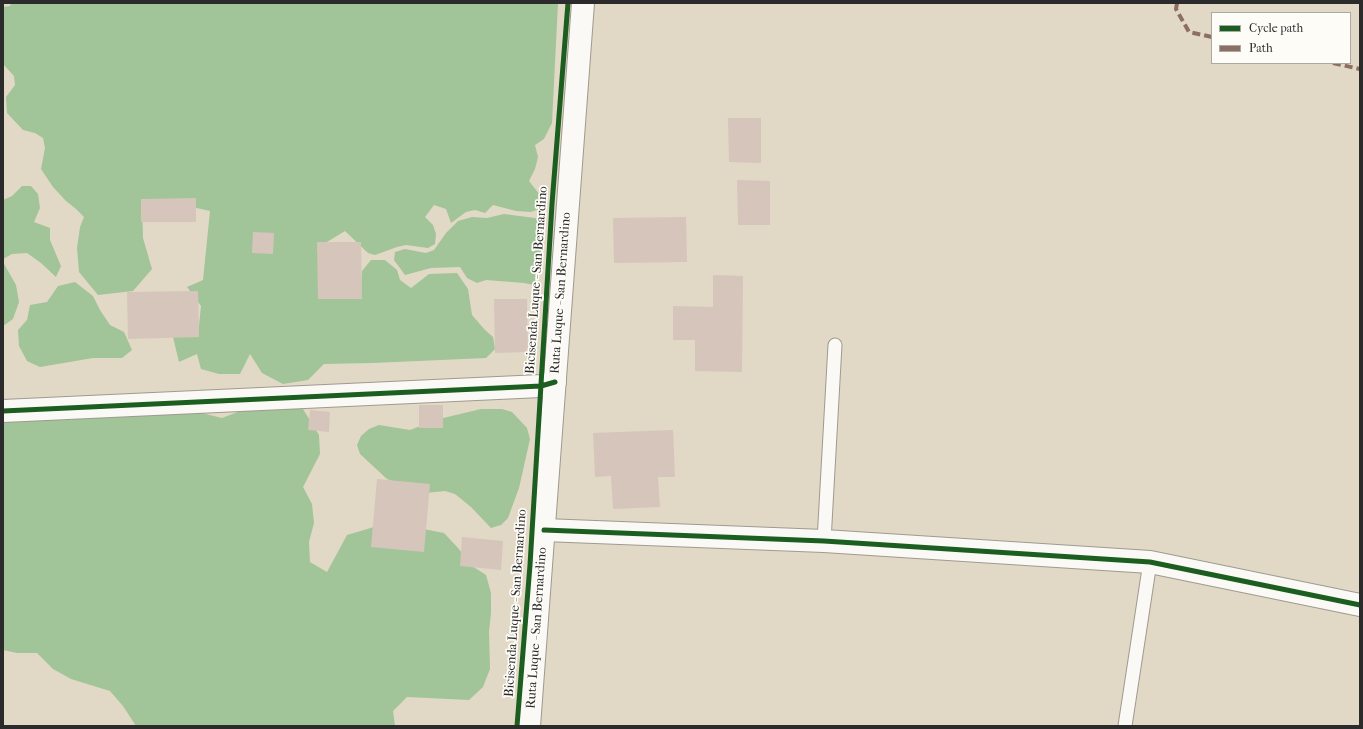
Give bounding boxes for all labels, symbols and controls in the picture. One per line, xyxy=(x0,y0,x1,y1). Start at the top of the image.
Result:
legend xyxy=(1211,12,1351,64)
text: Cycle path xyxy=(1249,21,1303,35)
text: Path xyxy=(1249,41,1273,55)
street label: Bicisenda Luque - San Bernardino xyxy=(523,186,551,374)
street label: Ruta Luque - San Bernardino xyxy=(548,212,574,374)
street label: Bicisenda Luque - San Bernardino xyxy=(502,509,530,697)
street label: Ruta Luque - San Bernardino xyxy=(524,547,550,709)

